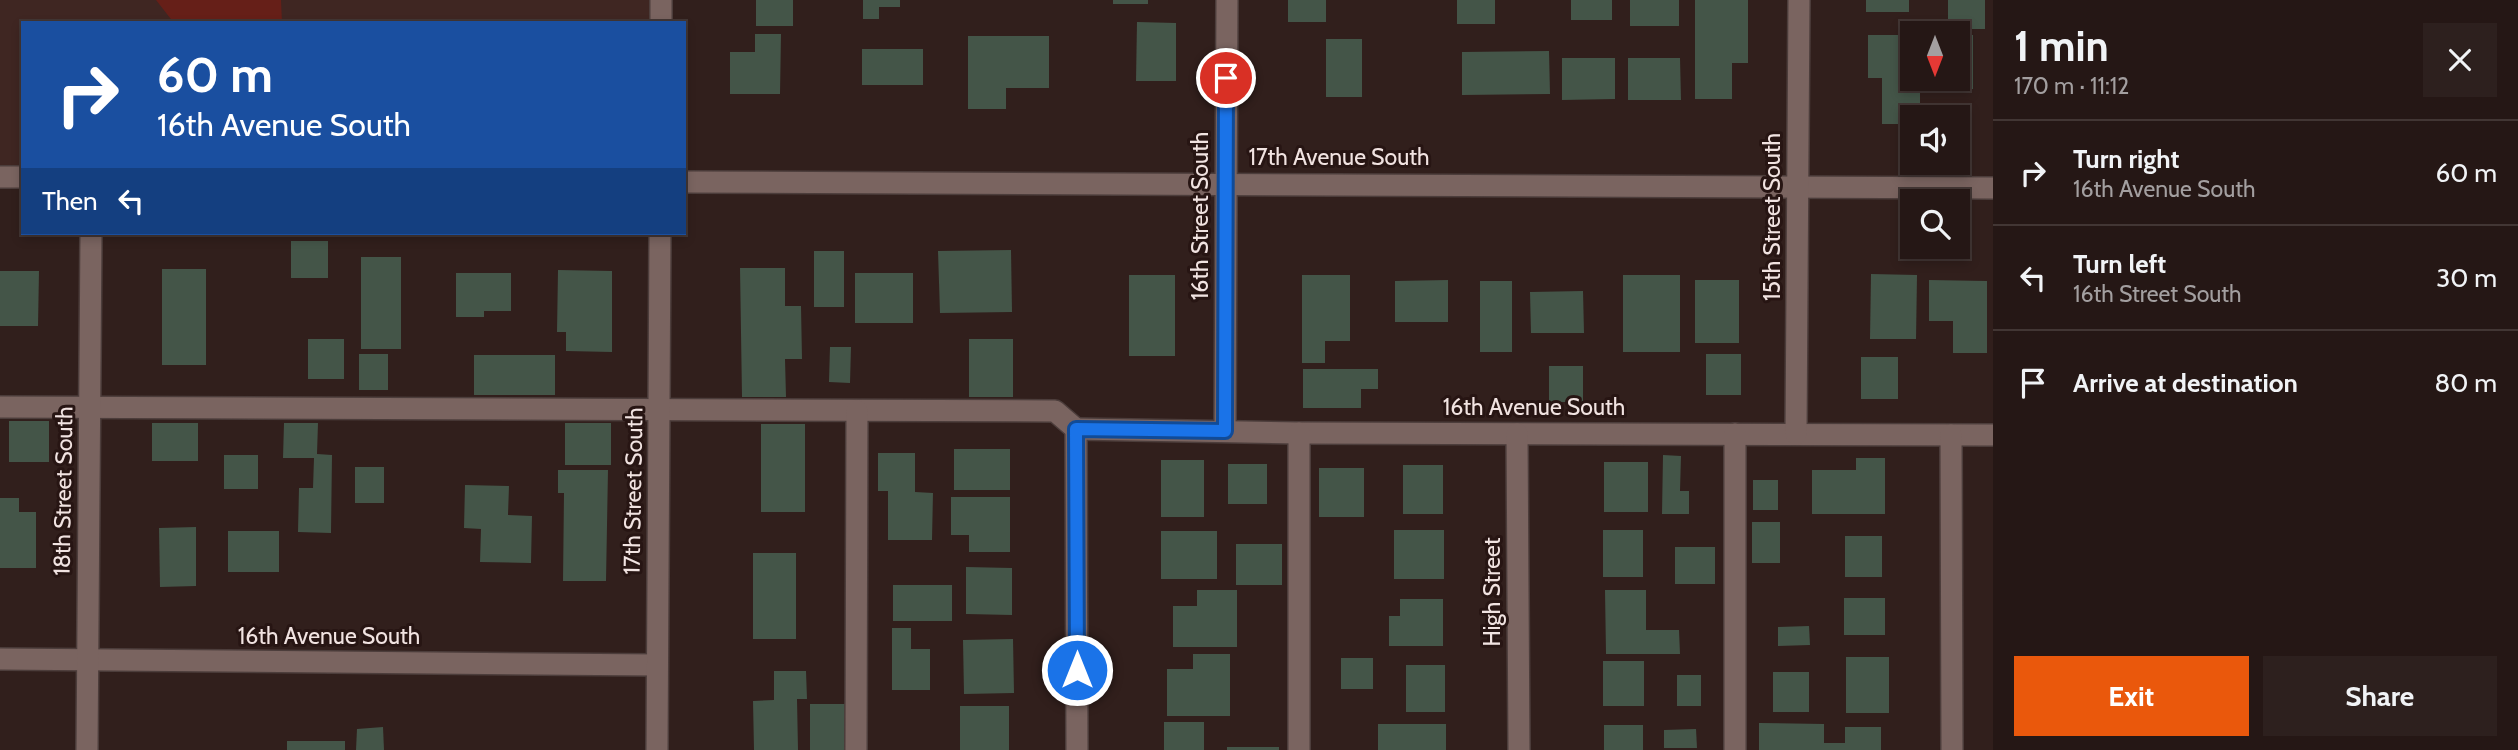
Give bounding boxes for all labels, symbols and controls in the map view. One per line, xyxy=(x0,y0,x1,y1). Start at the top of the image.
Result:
text: 1 min xyxy=(2014,20,2109,72)
north arrow xyxy=(1900,21,1970,91)
map controls xyxy=(1900,21,1970,259)
button: close xyxy=(2423,23,2497,97)
text: 60 m xyxy=(157,45,273,104)
pin xyxy=(1196,48,1256,108)
icon: right xyxy=(42,49,133,140)
icon: arrive xyxy=(1207,59,1245,97)
text: 170 m · 11:12 xyxy=(2014,72,2129,100)
text: 16th Avenue South xyxy=(157,105,411,144)
button: sound xyxy=(1900,105,1970,175)
street label: 16th Street South xyxy=(1186,132,1214,300)
street label: 15th Street South xyxy=(1758,133,1786,301)
street label: 17th Avenue South xyxy=(1249,143,1429,171)
text: Turn right xyxy=(2073,143,2179,175)
icon: right xyxy=(2014,154,2052,192)
text: 60 m xyxy=(2435,157,2497,189)
text: 16th Avenue South xyxy=(2073,175,2255,203)
icon: left xyxy=(112,182,150,220)
text: Then xyxy=(42,185,98,217)
button: search xyxy=(1900,189,1970,259)
text: Turn left xyxy=(2073,248,2166,280)
icon: left xyxy=(2014,259,2052,297)
text: 30 m xyxy=(2436,262,2497,294)
text: 16th Street South xyxy=(2073,280,2242,308)
icon: arrive xyxy=(2014,364,2052,402)
text: Arrive at destination xyxy=(2073,367,2298,399)
text: 80 m xyxy=(2434,367,2497,399)
street label: 16th Avenue South xyxy=(1443,393,1625,421)
street label: 18th Street South xyxy=(48,406,78,576)
street label: 17th Street South xyxy=(618,407,648,575)
street label: High Street xyxy=(1478,537,1506,647)
street label: 16th Avenue South xyxy=(238,622,420,650)
position arrow xyxy=(1040,633,1114,707)
button: Exit xyxy=(2014,656,2249,736)
button: Share xyxy=(2263,656,2497,736)

